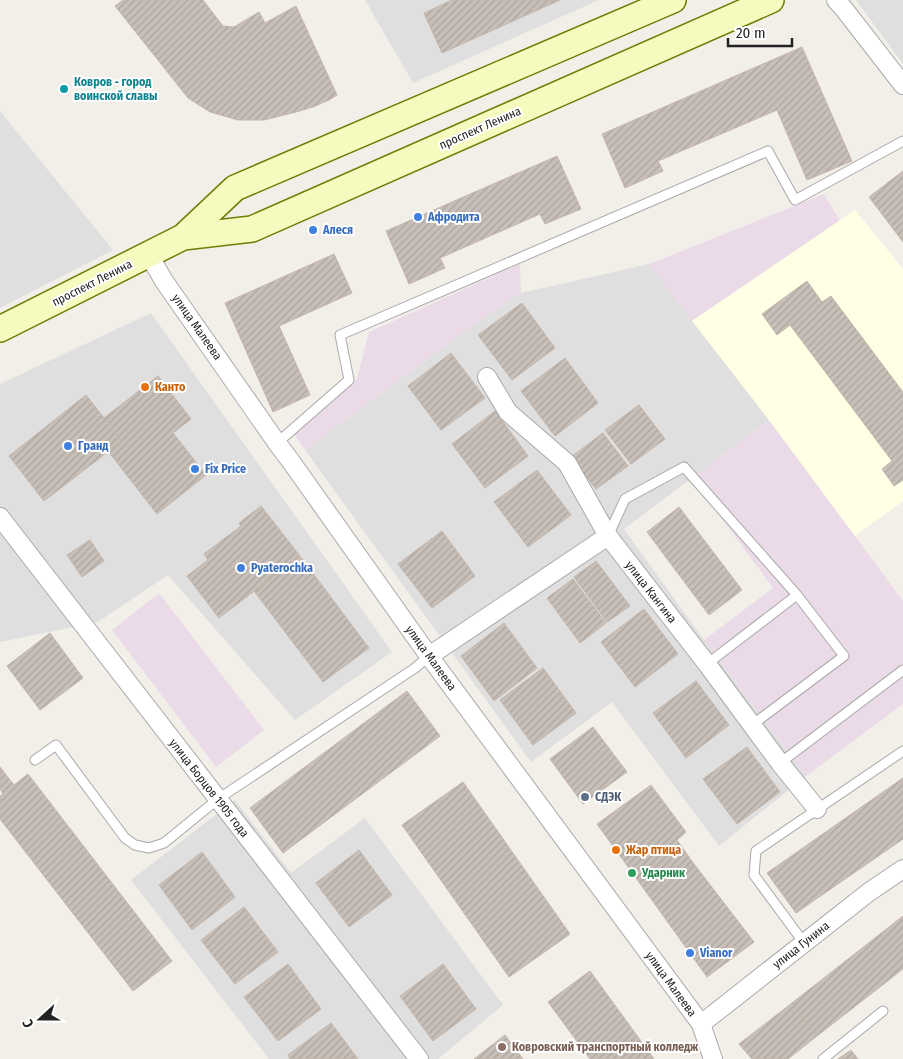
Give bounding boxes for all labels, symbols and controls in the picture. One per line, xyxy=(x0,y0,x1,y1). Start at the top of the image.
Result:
scale bar xyxy=(728,15,792,47)
text: 20 m xyxy=(736,24,766,42)
place label: Ковров - город воинской славы xyxy=(74,75,157,103)
marker: Ковров - город воинской славы xyxy=(58,83,70,95)
street label: проспект Ленина xyxy=(437,104,523,152)
place label: Афродита xyxy=(427,210,480,224)
marker: Афродита xyxy=(412,211,424,223)
place label: Алеся xyxy=(322,223,353,237)
marker: Алеся xyxy=(307,224,319,236)
street label: проспект Ленина xyxy=(50,257,134,309)
street label: улица Малеева xyxy=(169,291,225,363)
place label: Канто xyxy=(155,380,186,394)
marker: Канто xyxy=(139,381,151,393)
place label: Гранд xyxy=(78,439,108,453)
marker: Гранд xyxy=(62,440,74,452)
place label: Fix Price xyxy=(205,462,246,476)
marker: Fix Price xyxy=(189,463,201,475)
street label: улица Кангина xyxy=(622,558,680,626)
place label: Pyaterochka xyxy=(251,561,313,575)
marker: Pyaterochka xyxy=(235,562,247,574)
street label: улица Малеева xyxy=(403,623,459,693)
street label: улица Борцов 1905 года xyxy=(166,736,252,840)
place label: СДЭК xyxy=(595,790,621,804)
marker: СДЭК xyxy=(579,791,591,803)
place label: Жар птица xyxy=(625,843,681,857)
marker: Жар птица xyxy=(610,844,622,856)
place label: Ударник xyxy=(641,866,686,880)
marker: Ударник xyxy=(626,867,638,879)
street label: улица Гунина xyxy=(770,919,832,971)
place label: Vianor xyxy=(699,946,733,960)
marker: Vianor xyxy=(684,947,696,959)
street label: улица Малеева xyxy=(643,949,699,1019)
north arrow xyxy=(15,994,65,1044)
text: С xyxy=(19,1016,38,1030)
place label: Ковровский транспортный колледж xyxy=(512,1040,699,1054)
marker: Ковровский транспортный колледж xyxy=(496,1041,508,1053)

